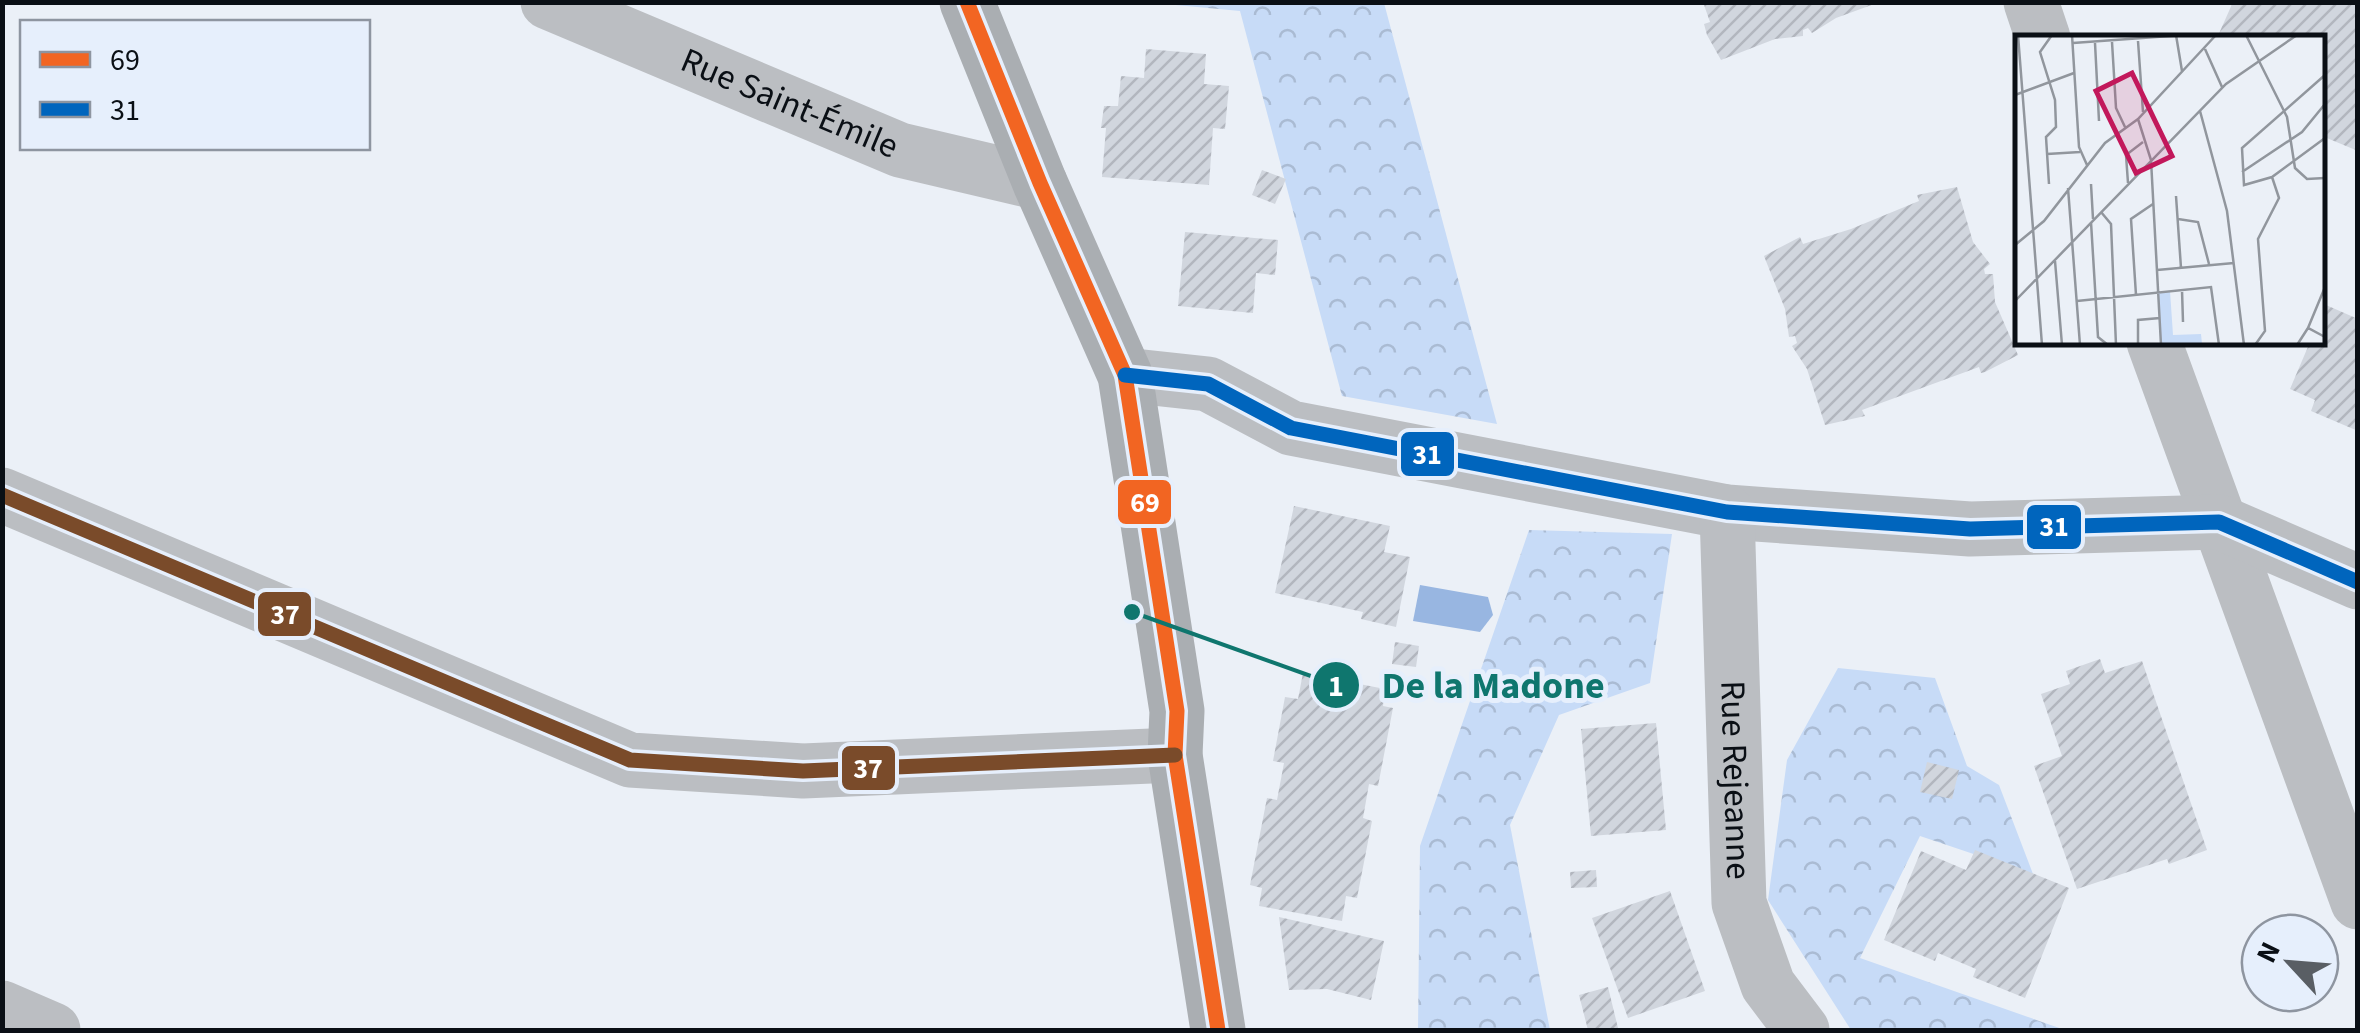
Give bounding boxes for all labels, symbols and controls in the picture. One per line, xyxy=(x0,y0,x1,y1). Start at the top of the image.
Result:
legend xyxy=(20,20,370,150)
inset map xyxy=(2015,35,2325,345)
street label: Rue Saint-Émile xyxy=(673,36,906,171)
text: 69 xyxy=(110,39,140,82)
text: 31 xyxy=(110,89,140,132)
line badge: 31 xyxy=(1399,430,1456,478)
text: 31 xyxy=(1412,435,1442,475)
line badge: 69 xyxy=(1116,478,1173,526)
text: 69 xyxy=(1130,483,1160,523)
line badge: 31 xyxy=(2025,503,2083,551)
text: 31 xyxy=(2039,507,2069,547)
line badge: 37 xyxy=(256,590,313,638)
text: 37 xyxy=(270,595,300,635)
callout: De la Madone xyxy=(1311,651,1624,719)
text: De la Madone xyxy=(1381,659,1605,713)
text: 1 xyxy=(1328,665,1344,708)
street label: Rue Rejeanne xyxy=(1707,680,1763,880)
line badge: 37 xyxy=(840,744,897,792)
text: 37 xyxy=(853,749,883,789)
north arrow xyxy=(2240,913,2340,1013)
text: N xyxy=(2246,935,2290,970)

